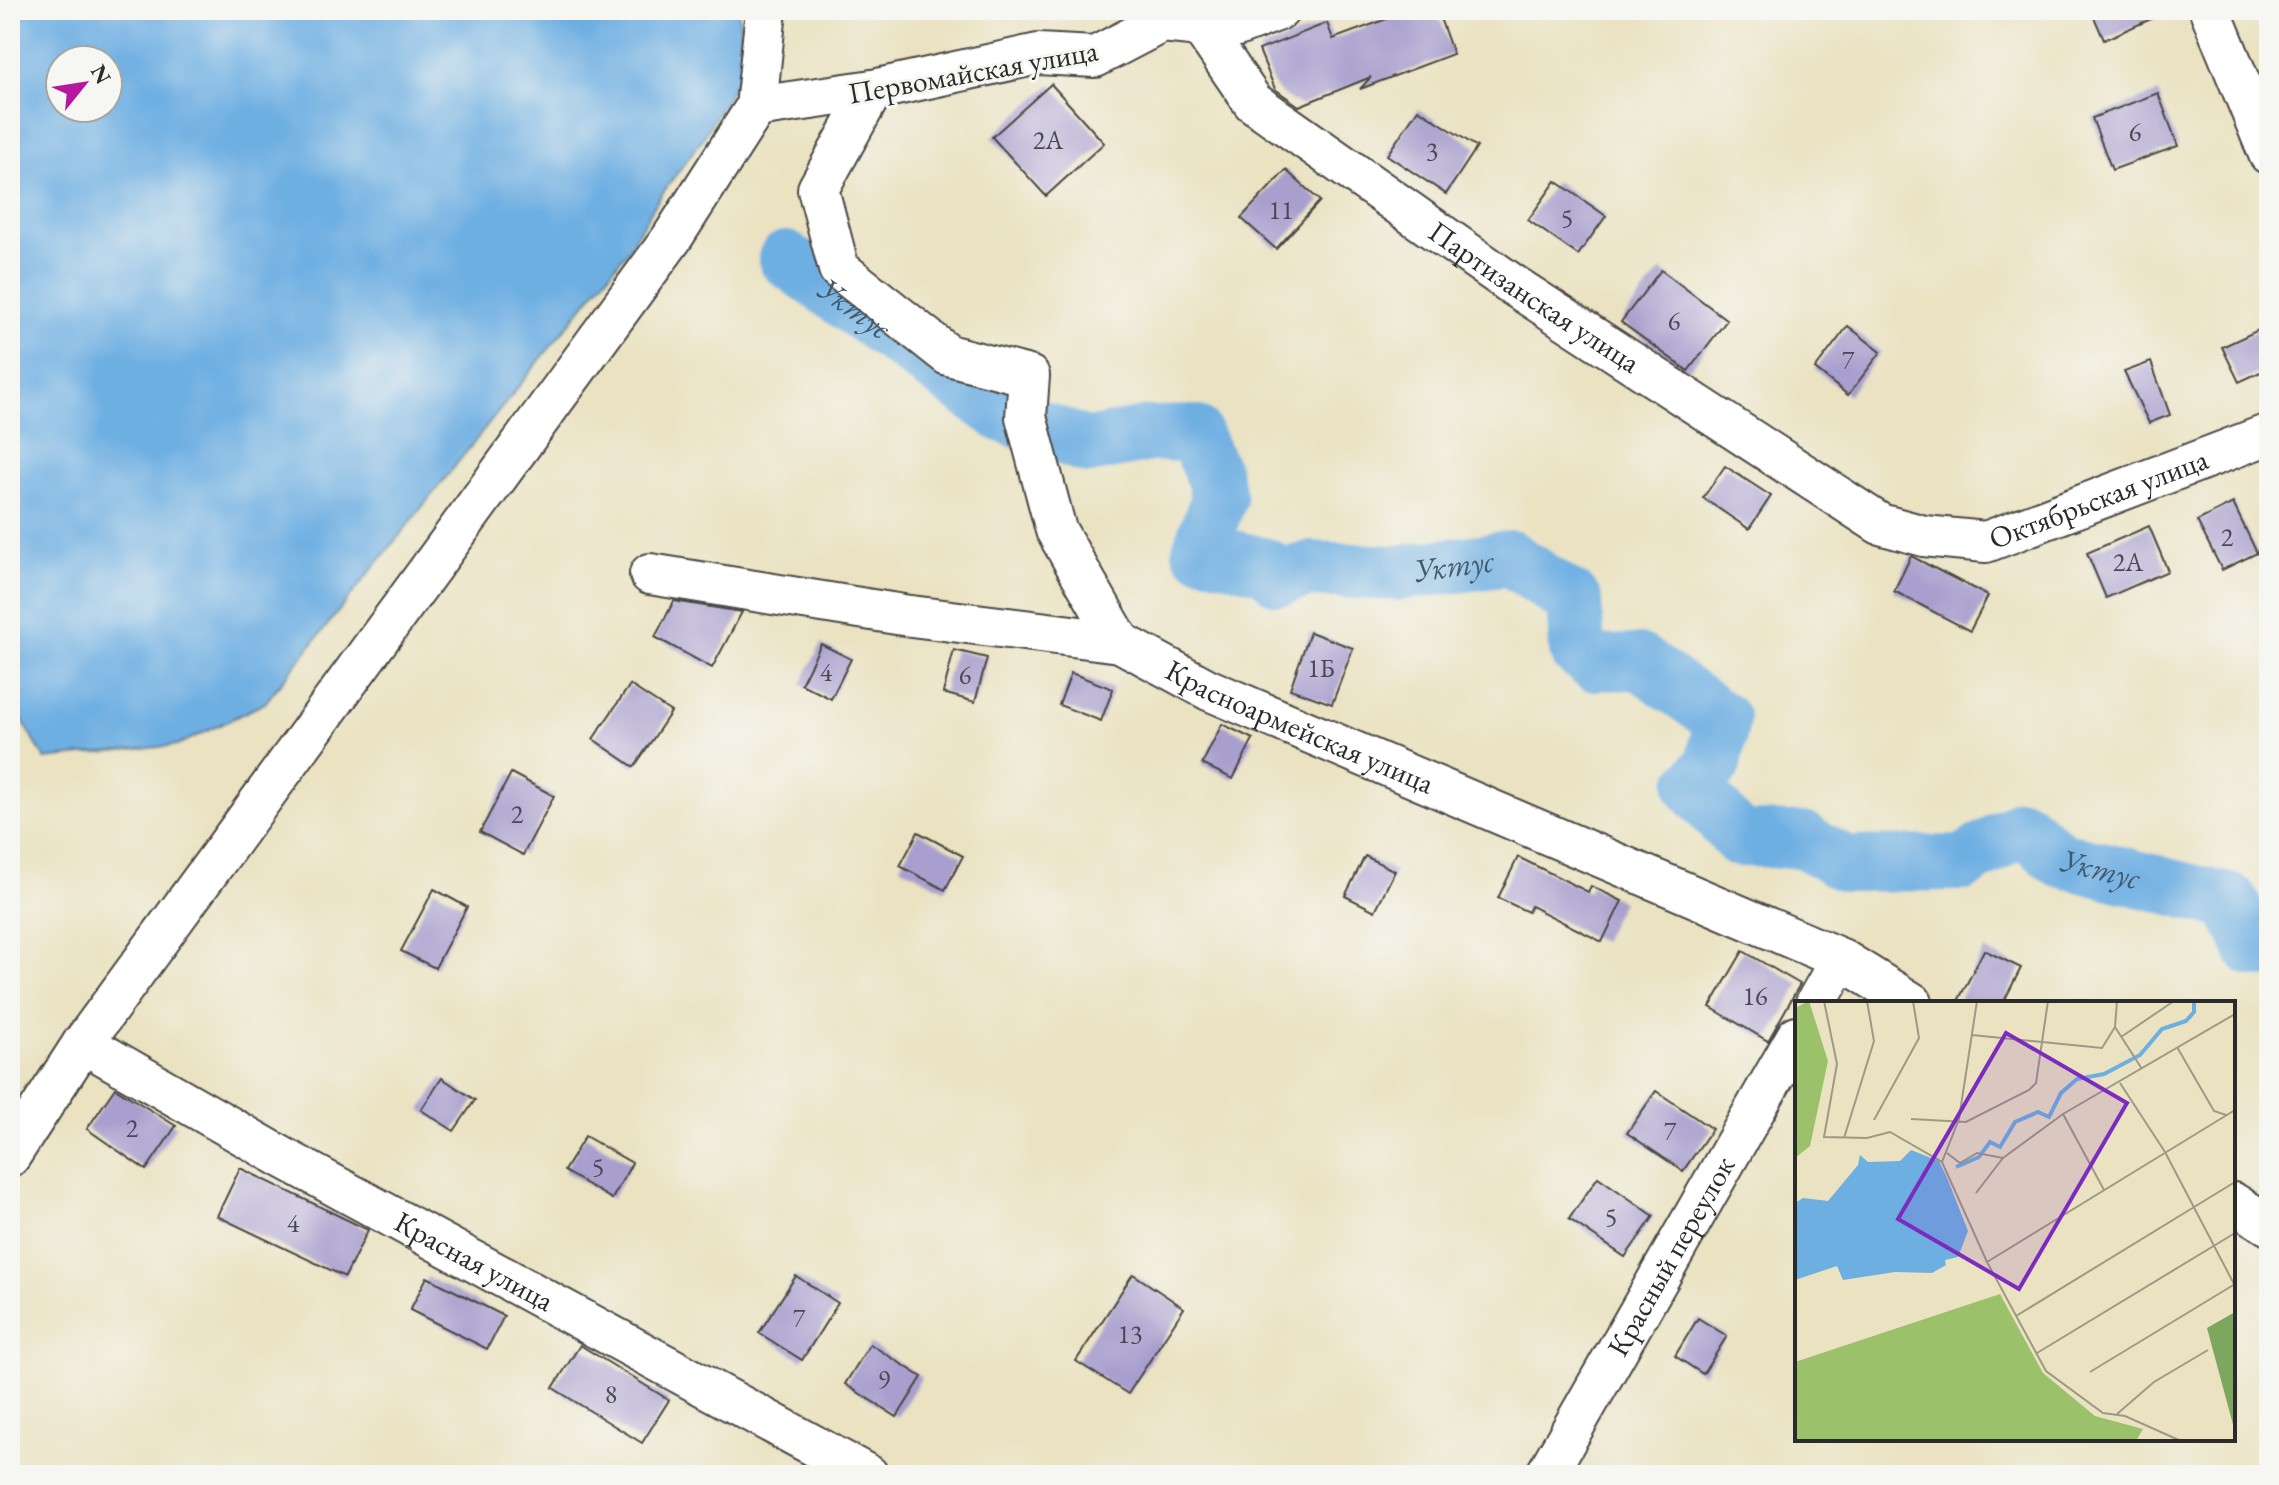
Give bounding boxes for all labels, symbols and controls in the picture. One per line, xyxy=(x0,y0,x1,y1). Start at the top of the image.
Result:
street label: Первомайская улица xyxy=(845,30,1101,113)
north arrow xyxy=(44,44,124,124)
text: N xyxy=(84,59,118,89)
house number: 6 xyxy=(2129,115,2141,149)
house number: 2А xyxy=(1033,123,1064,157)
house number: 3 xyxy=(1426,134,1438,168)
house number: 11 xyxy=(1269,193,1293,227)
house number: 5 xyxy=(1561,201,1573,235)
street label: Партизанская улица xyxy=(1421,212,1648,382)
water label: Уктус xyxy=(809,267,900,349)
house number: 6 xyxy=(1668,304,1680,338)
house number: 7 xyxy=(1842,343,1855,377)
street label: Октябрьская улица xyxy=(1983,439,2213,558)
house number: 2 xyxy=(2221,520,2234,554)
water label: Уктус xyxy=(1411,539,1497,592)
house number: 2А xyxy=(2113,545,2144,579)
street label: Красноармейская улица xyxy=(1159,650,1440,802)
house number: 1Б xyxy=(1307,651,1335,685)
house number: 4 xyxy=(820,655,833,689)
house number: 6 xyxy=(959,658,971,692)
house number: 2 xyxy=(511,797,524,831)
water label: Уктус xyxy=(2056,839,2145,899)
house number: 16 xyxy=(1743,979,1767,1013)
inset map xyxy=(1795,1001,2235,1441)
house number: 2 xyxy=(126,1111,139,1145)
house number: 7 xyxy=(1664,1114,1677,1148)
street label: Красный переулок xyxy=(1598,1149,1743,1363)
house number: 5 xyxy=(592,1150,604,1184)
house number: 5 xyxy=(1605,1200,1617,1234)
street label: Красная улица xyxy=(388,1202,561,1320)
house number: 4 xyxy=(287,1206,300,1240)
house number: 7 xyxy=(793,1301,806,1335)
house number: 13 xyxy=(1118,1317,1142,1351)
house number: 9 xyxy=(878,1363,891,1397)
house number: 8 xyxy=(605,1377,617,1411)

